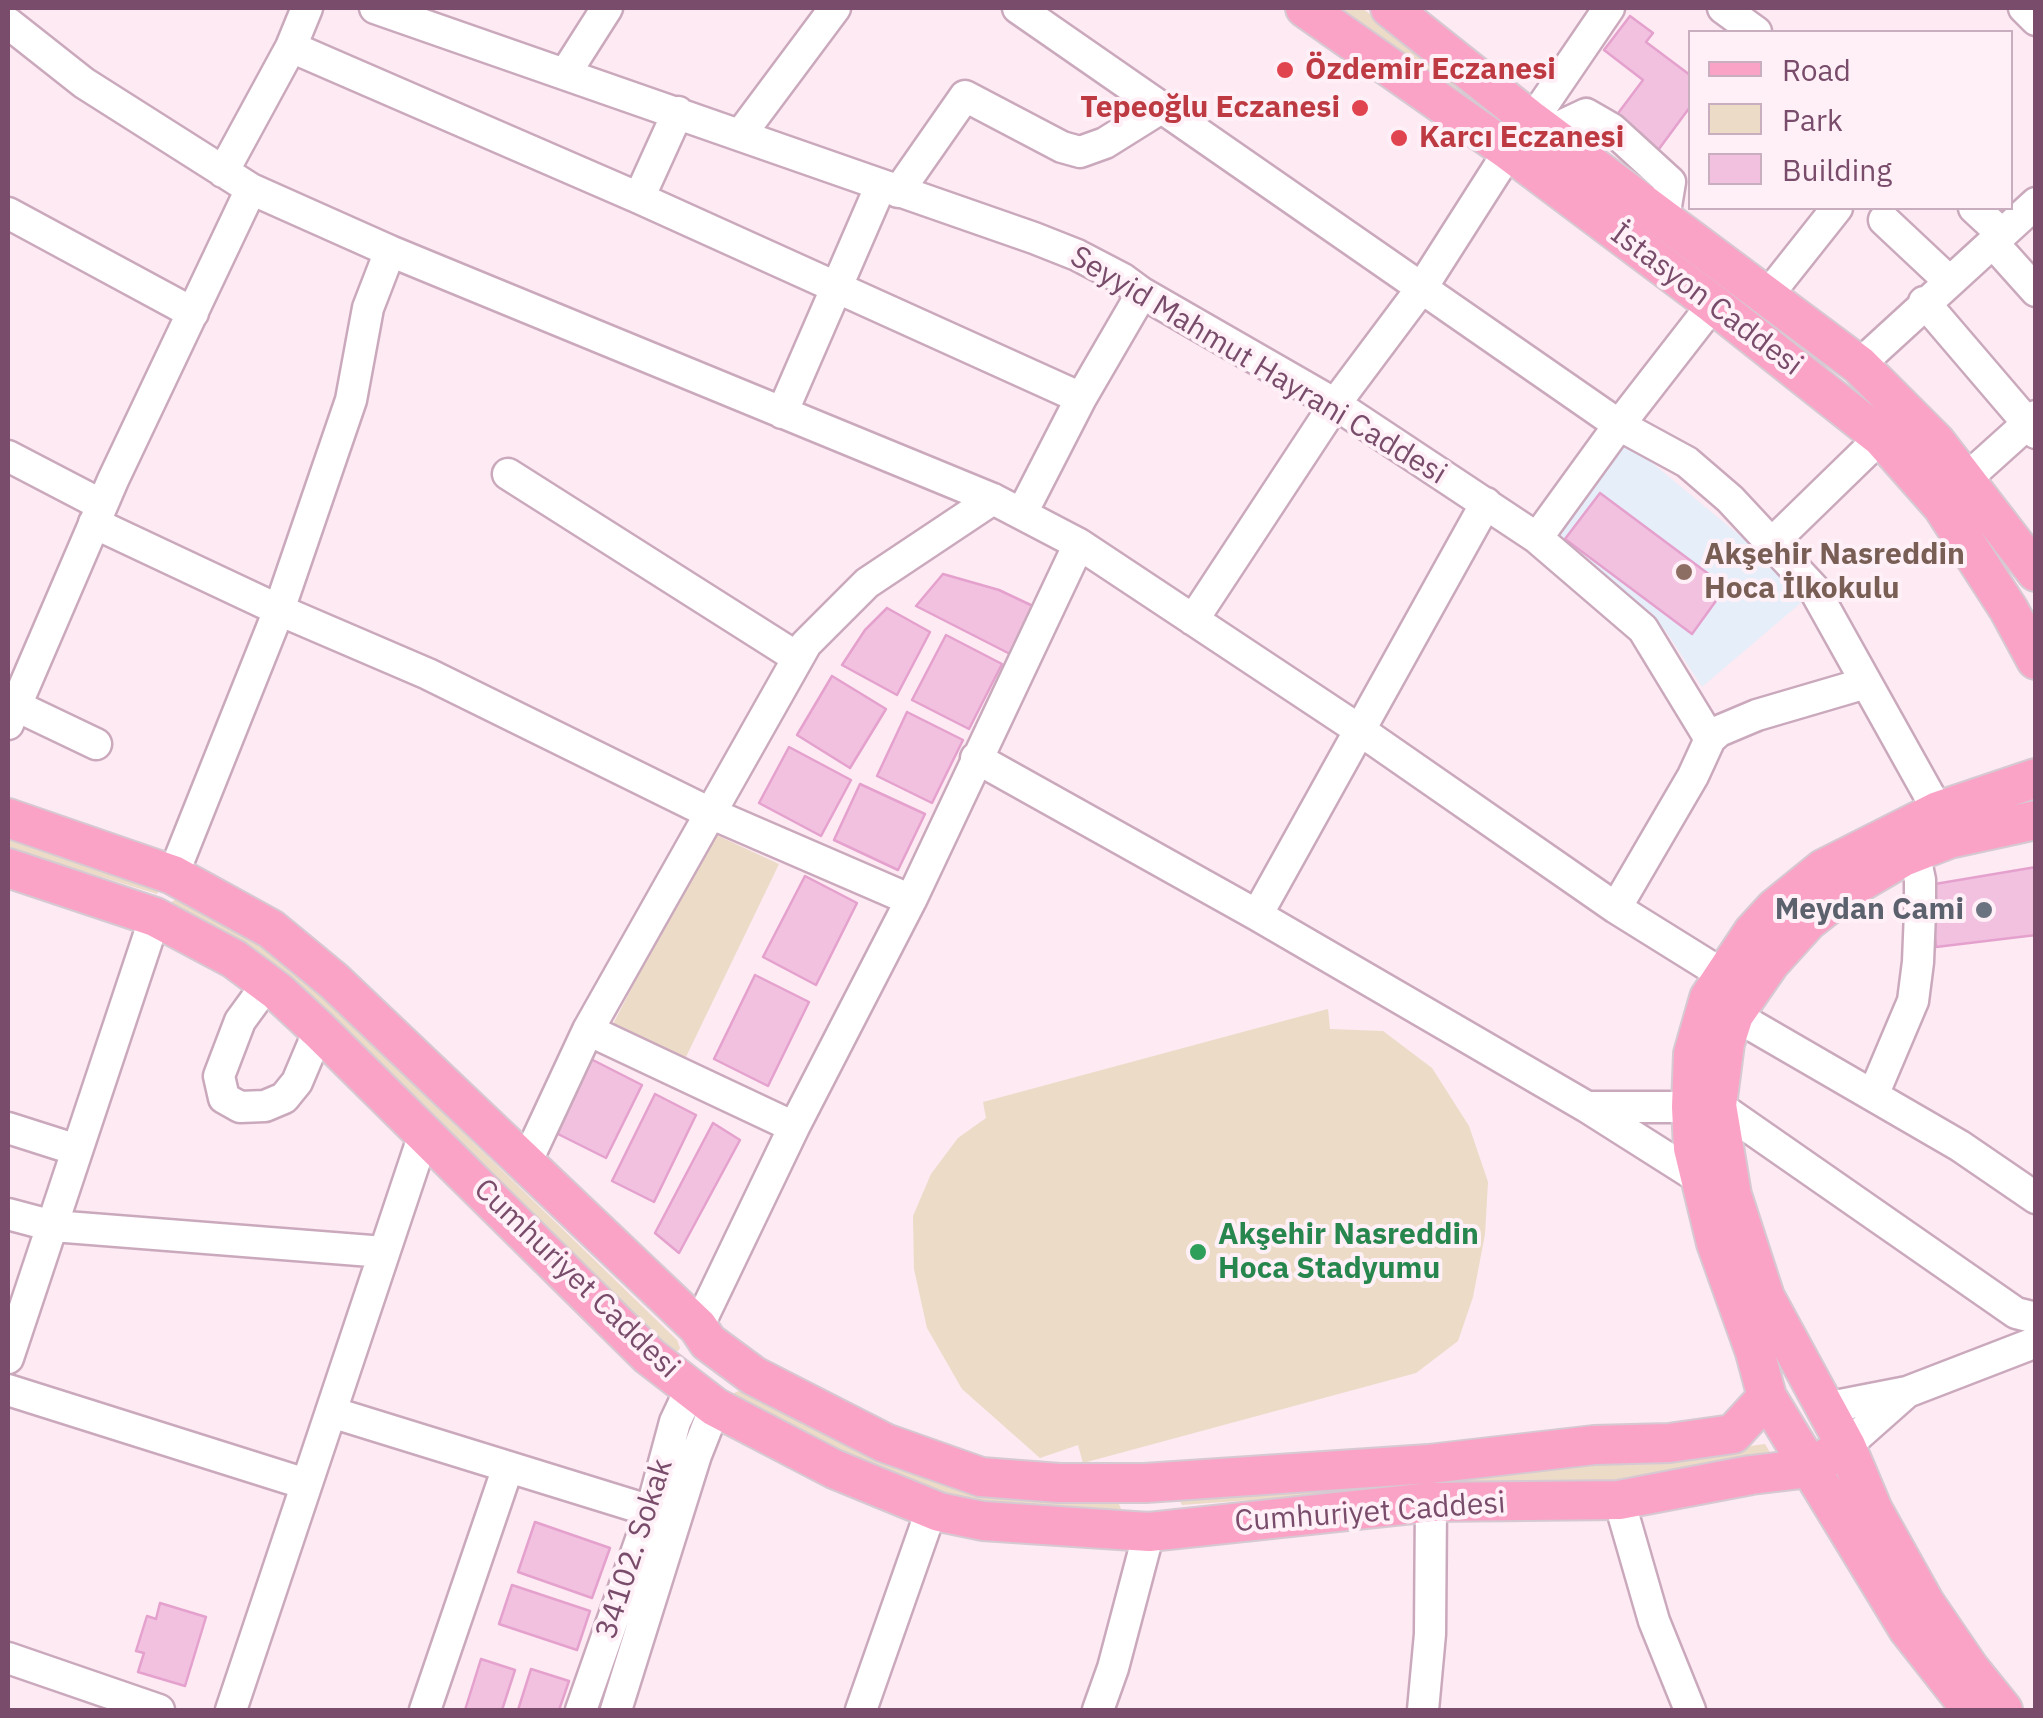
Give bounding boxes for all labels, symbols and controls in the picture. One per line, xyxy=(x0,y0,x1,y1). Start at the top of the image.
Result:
legend xyxy=(1688,30,2013,210)
text: Road xyxy=(1782,50,1851,89)
place label: Özdemir Eczanesi xyxy=(1305,52,1556,88)
marker: Özdemir Eczanesi xyxy=(1274,59,1296,81)
place label: Tepeoğlu Eczanesi xyxy=(1080,90,1340,126)
marker: Tepeoğlu Eczanesi xyxy=(1349,97,1371,119)
text: Park xyxy=(1782,100,1843,139)
place label: Karcı Eczanesi xyxy=(1419,120,1624,156)
marker: Karcı Eczanesi xyxy=(1388,127,1410,149)
text: Building xyxy=(1782,150,1892,189)
street label: İstasyon Caddesi xyxy=(1603,216,1809,384)
street label: Seyyid Mahmut Hayrani Caddesi xyxy=(1063,239,1453,493)
place label: Akşehir Nasreddin Hoca İlkokulu xyxy=(1704,537,1965,608)
marker: Akşehir Nasreddin Hoca İlkokulu xyxy=(1673,561,1695,583)
place label: Meydan Cami xyxy=(1775,892,1964,928)
marker: Meydan Cami xyxy=(1973,899,1995,921)
street label: Cumhuriyet Caddesi xyxy=(466,1172,686,1386)
place label: Akşehir Nasreddin Hoca Stadyumu xyxy=(1218,1217,1479,1288)
marker: Akşehir Nasreddin Hoca Stadyumu xyxy=(1187,1241,1209,1263)
street label: 34102. Sokak xyxy=(589,1455,681,1643)
street label: Cumhuriyet Caddesi xyxy=(1233,1486,1507,1540)

